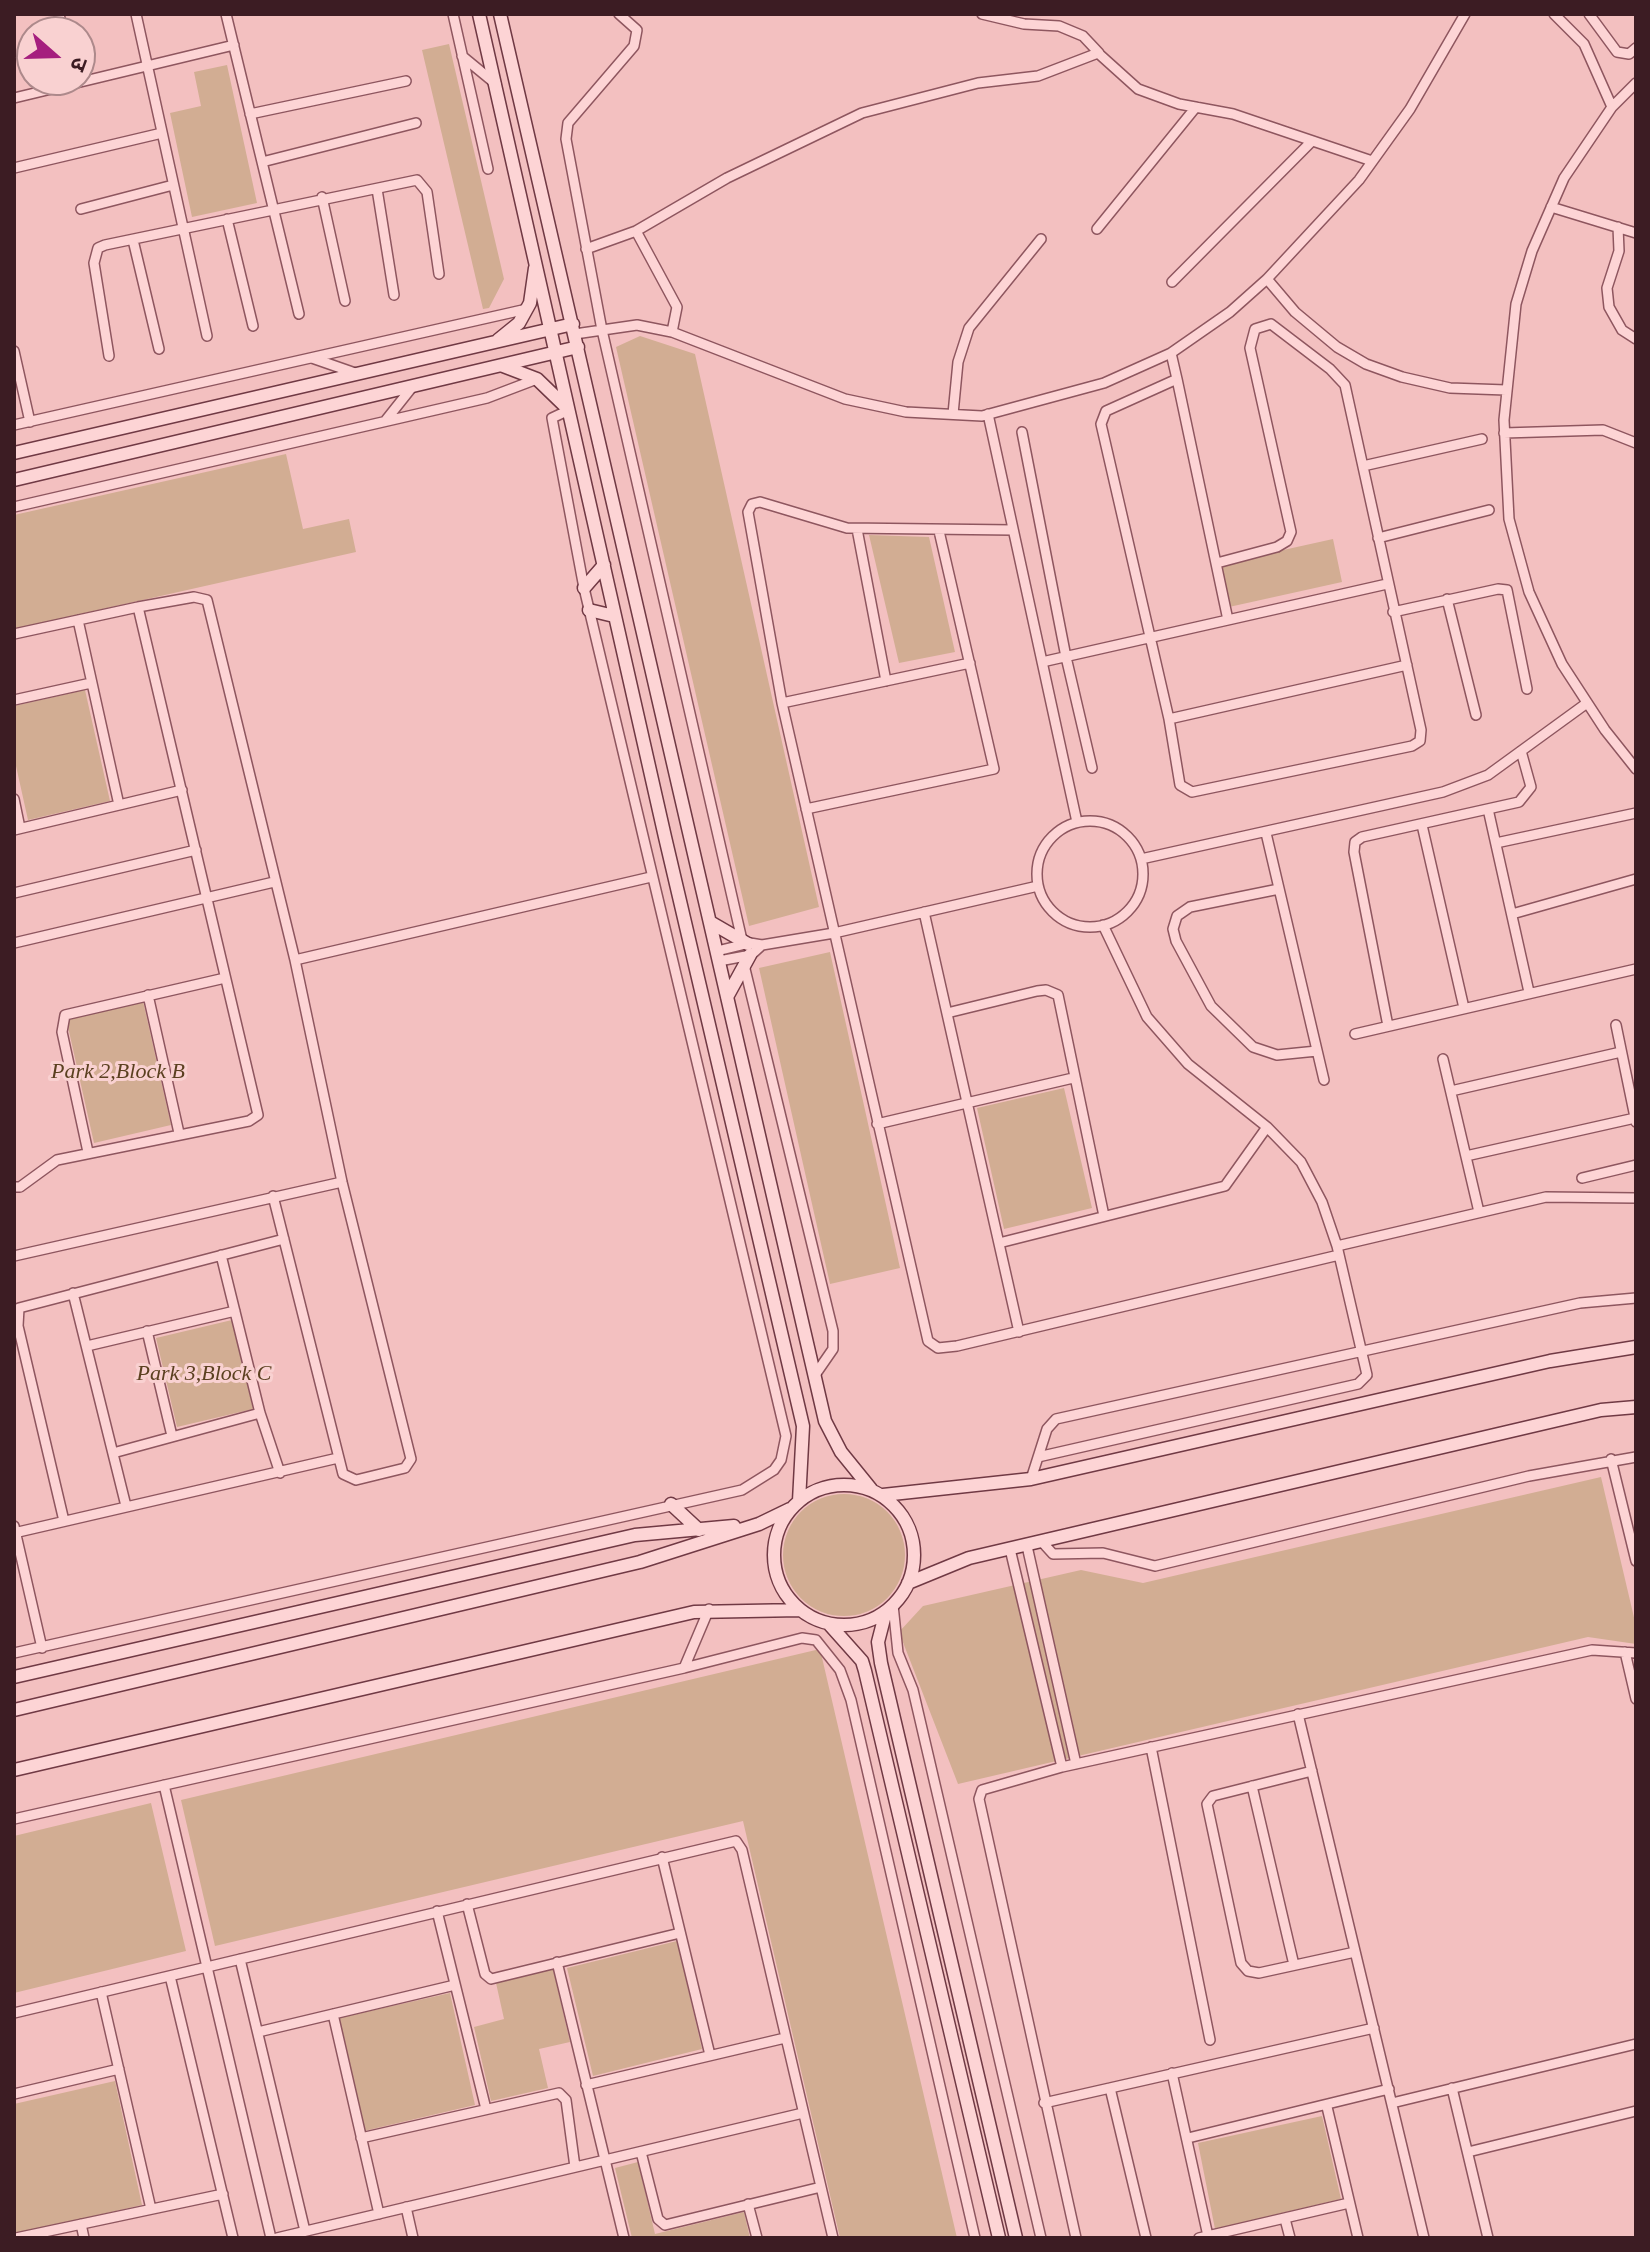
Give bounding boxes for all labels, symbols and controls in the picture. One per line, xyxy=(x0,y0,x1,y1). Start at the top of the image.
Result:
north arrow xyxy=(16,16,96,96)
text: उ xyxy=(61,53,93,75)
park label: Park 2,Block B xyxy=(45,1059,191,1085)
park label: Park 3,Block C xyxy=(131,1361,277,1387)

